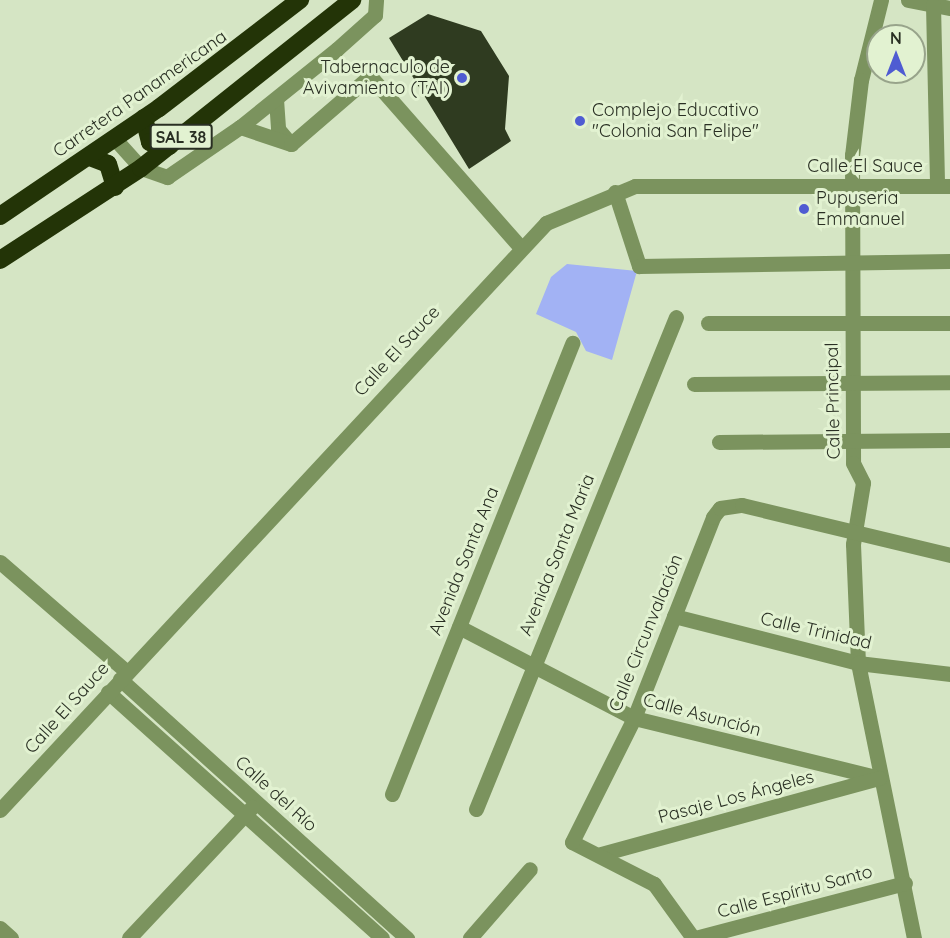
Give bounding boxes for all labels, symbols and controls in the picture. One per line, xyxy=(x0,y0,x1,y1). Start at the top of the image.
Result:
north arrow xyxy=(866,24,926,84)
street label: Carretera Panamericana xyxy=(49,26,231,162)
text: N xyxy=(890,28,902,48)
place label: Tabernaculo de Avivamiento (TAI) xyxy=(303,57,450,100)
marker: Tabernaculo de Avivamiento (TAI) xyxy=(455,71,469,85)
place label: Complejo Educativo "Colonia San Felipe" xyxy=(592,100,759,142)
marker: Complejo Educativo "Colonia San Felipe" xyxy=(573,114,587,128)
road number: SAL 38 xyxy=(150,124,213,150)
street label: Calle El Sauce xyxy=(807,155,923,177)
place label: Pupuseria Emmanuel xyxy=(816,188,905,230)
marker: Pupuseria Emmanuel xyxy=(797,202,811,216)
street label: Calle El Sauce xyxy=(350,301,444,401)
street label: Calle Principal xyxy=(821,342,845,460)
street label: Avenida Santa Maria xyxy=(515,471,599,639)
street label: Avenida Santa Ana xyxy=(424,484,504,638)
street label: Calle Circunvalación xyxy=(605,551,687,715)
street label: Calle Trinidad xyxy=(758,608,874,654)
street label: Calle El Sauce xyxy=(20,658,114,758)
street label: Calle Asunción xyxy=(641,689,763,741)
street label: Calle del Río xyxy=(231,752,321,836)
street label: Pasaje Los Ángeles xyxy=(656,766,816,828)
street label: Calle Espíritu Santo xyxy=(715,861,875,923)

